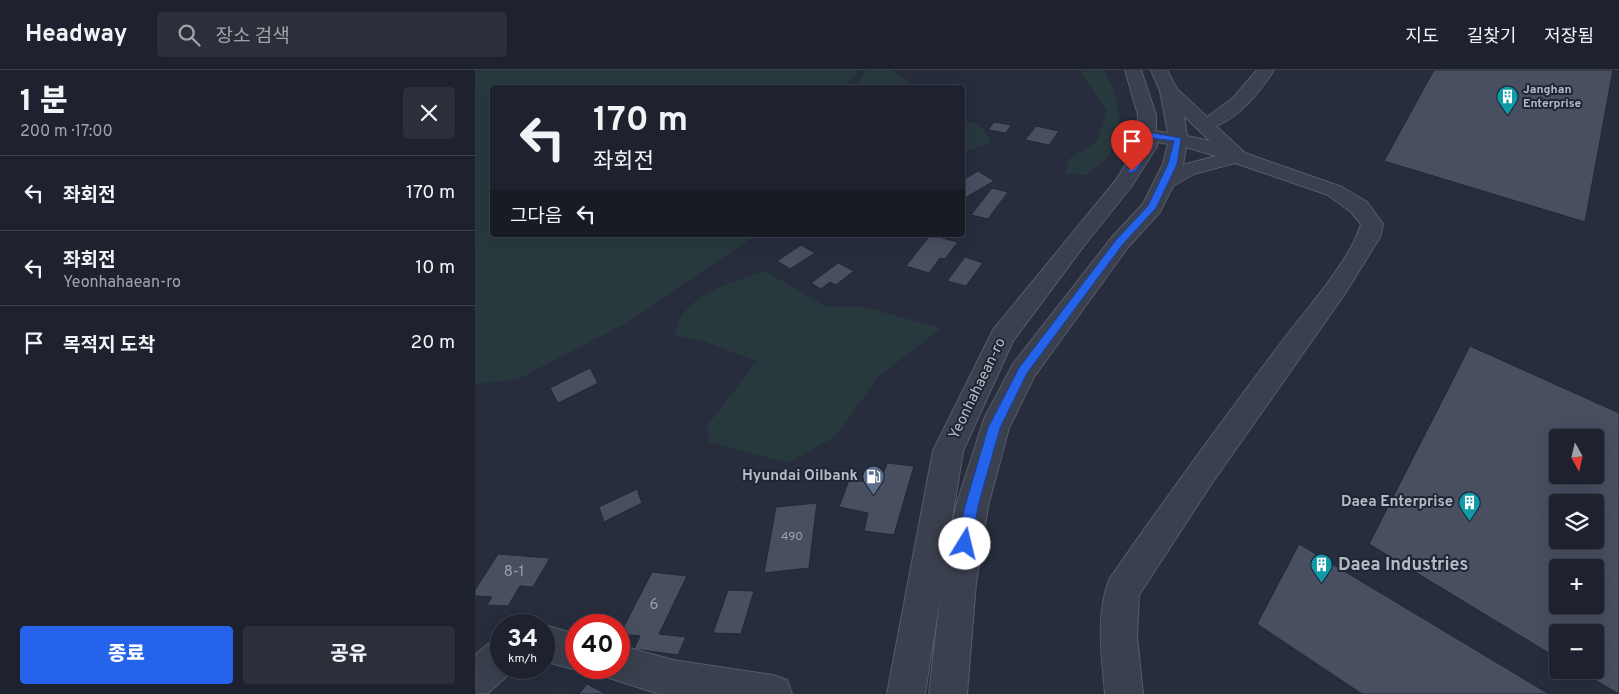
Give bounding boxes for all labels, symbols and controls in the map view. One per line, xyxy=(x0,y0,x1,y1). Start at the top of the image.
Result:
search box xyxy=(157,12,507,57)
text: Headway xyxy=(25,20,127,50)
icon: search xyxy=(175,21,203,49)
text: 장소 검색 xyxy=(215,25,290,49)
text: 지도 xyxy=(1406,26,1439,49)
text: 길찾기 xyxy=(1467,26,1516,49)
text: 저장됨 xyxy=(1544,26,1594,49)
place label: Janghan Enterprise xyxy=(1523,82,1582,112)
text: 1 분 xyxy=(20,84,68,121)
building icon: Janghan Enterprise xyxy=(1495,85,1519,116)
button: close xyxy=(403,87,455,139)
text: 170 m xyxy=(593,99,688,143)
icon: left xyxy=(510,105,575,170)
pin xyxy=(1111,120,1153,171)
text: 200 m · 17:00 xyxy=(20,122,113,142)
icon: arrive xyxy=(1118,127,1146,155)
text: 좌회전 xyxy=(593,149,654,176)
icon: left xyxy=(20,179,48,207)
text: 170 m xyxy=(406,181,455,205)
text: 좌회전 xyxy=(63,184,115,208)
icon: left xyxy=(572,200,600,228)
text: 그다음 xyxy=(510,205,562,229)
text: 좌회전 xyxy=(63,249,115,273)
icon: left xyxy=(20,254,48,282)
text: 10 m xyxy=(415,256,455,280)
text: Yeonhahaean-ro xyxy=(63,273,181,293)
icon: arrive xyxy=(20,329,48,357)
text: 20 m xyxy=(411,331,455,355)
text: 목적지 도착 xyxy=(63,334,155,358)
street label: Yeonhahaean-ro xyxy=(945,335,1011,443)
north arrow xyxy=(1549,429,1604,484)
map controls xyxy=(1549,429,1604,679)
fuel station icon: Hyundai Oilbank xyxy=(862,464,886,495)
place label: Hyundai Oilbank xyxy=(742,467,858,486)
building icon: Daea Enterprise xyxy=(1457,490,1481,521)
place label: Daea Enterprise xyxy=(1341,493,1453,512)
button: layers xyxy=(1549,494,1604,549)
position arrow xyxy=(938,517,990,569)
house number: 490 xyxy=(781,529,803,545)
building icon: Daea Industries xyxy=(1310,553,1334,584)
place label: Daea Industries xyxy=(1338,554,1468,577)
button: + xyxy=(1549,559,1604,614)
house number: 8-1 xyxy=(504,563,524,582)
house number: 6 xyxy=(650,596,659,615)
speed limit sign: 40 xyxy=(565,614,630,679)
text: 34 xyxy=(507,624,538,656)
button: − xyxy=(1549,624,1604,679)
button: 종료 xyxy=(20,626,233,684)
button: 공유 xyxy=(243,626,455,684)
text: km/h xyxy=(508,651,537,667)

